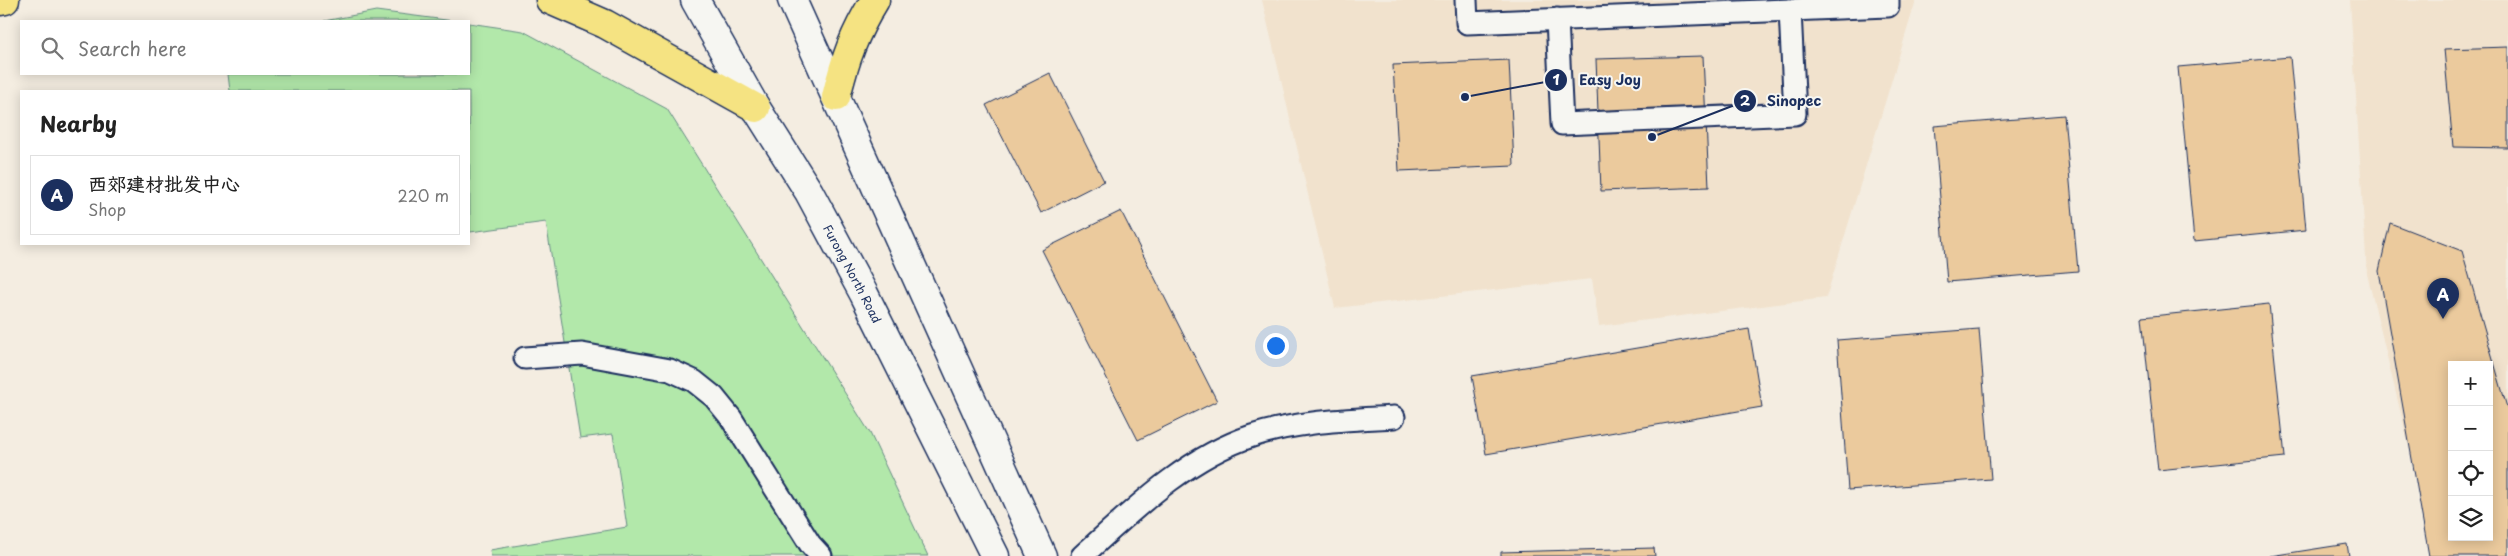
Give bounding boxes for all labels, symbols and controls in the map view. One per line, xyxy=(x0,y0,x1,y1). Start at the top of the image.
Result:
search box xyxy=(20,20,470,75)
icon: search xyxy=(38,34,66,62)
text: Search here xyxy=(78,34,187,62)
callout: Easy Joy xyxy=(1544,65,1651,94)
text: 1 xyxy=(1552,67,1560,90)
text: Easy Joy xyxy=(1579,69,1641,90)
callout: Sinopec xyxy=(1732,86,1832,115)
text: 2 xyxy=(1740,88,1751,111)
text: Sinopec xyxy=(1767,90,1821,111)
text: Nearby xyxy=(40,107,117,139)
text: 西郊建材批发中心 xyxy=(88,169,240,197)
text: A xyxy=(51,183,63,207)
text: 220 m xyxy=(398,183,449,207)
text: Shop xyxy=(88,197,126,221)
street label: Furong North Road xyxy=(819,221,886,326)
pin: A xyxy=(2427,278,2459,319)
your location xyxy=(1263,333,1289,359)
map controls xyxy=(2448,361,2493,541)
button: + xyxy=(2448,361,2493,406)
button: − xyxy=(2448,406,2493,451)
button: locate xyxy=(2448,451,2493,496)
button: layers xyxy=(2448,496,2493,541)

